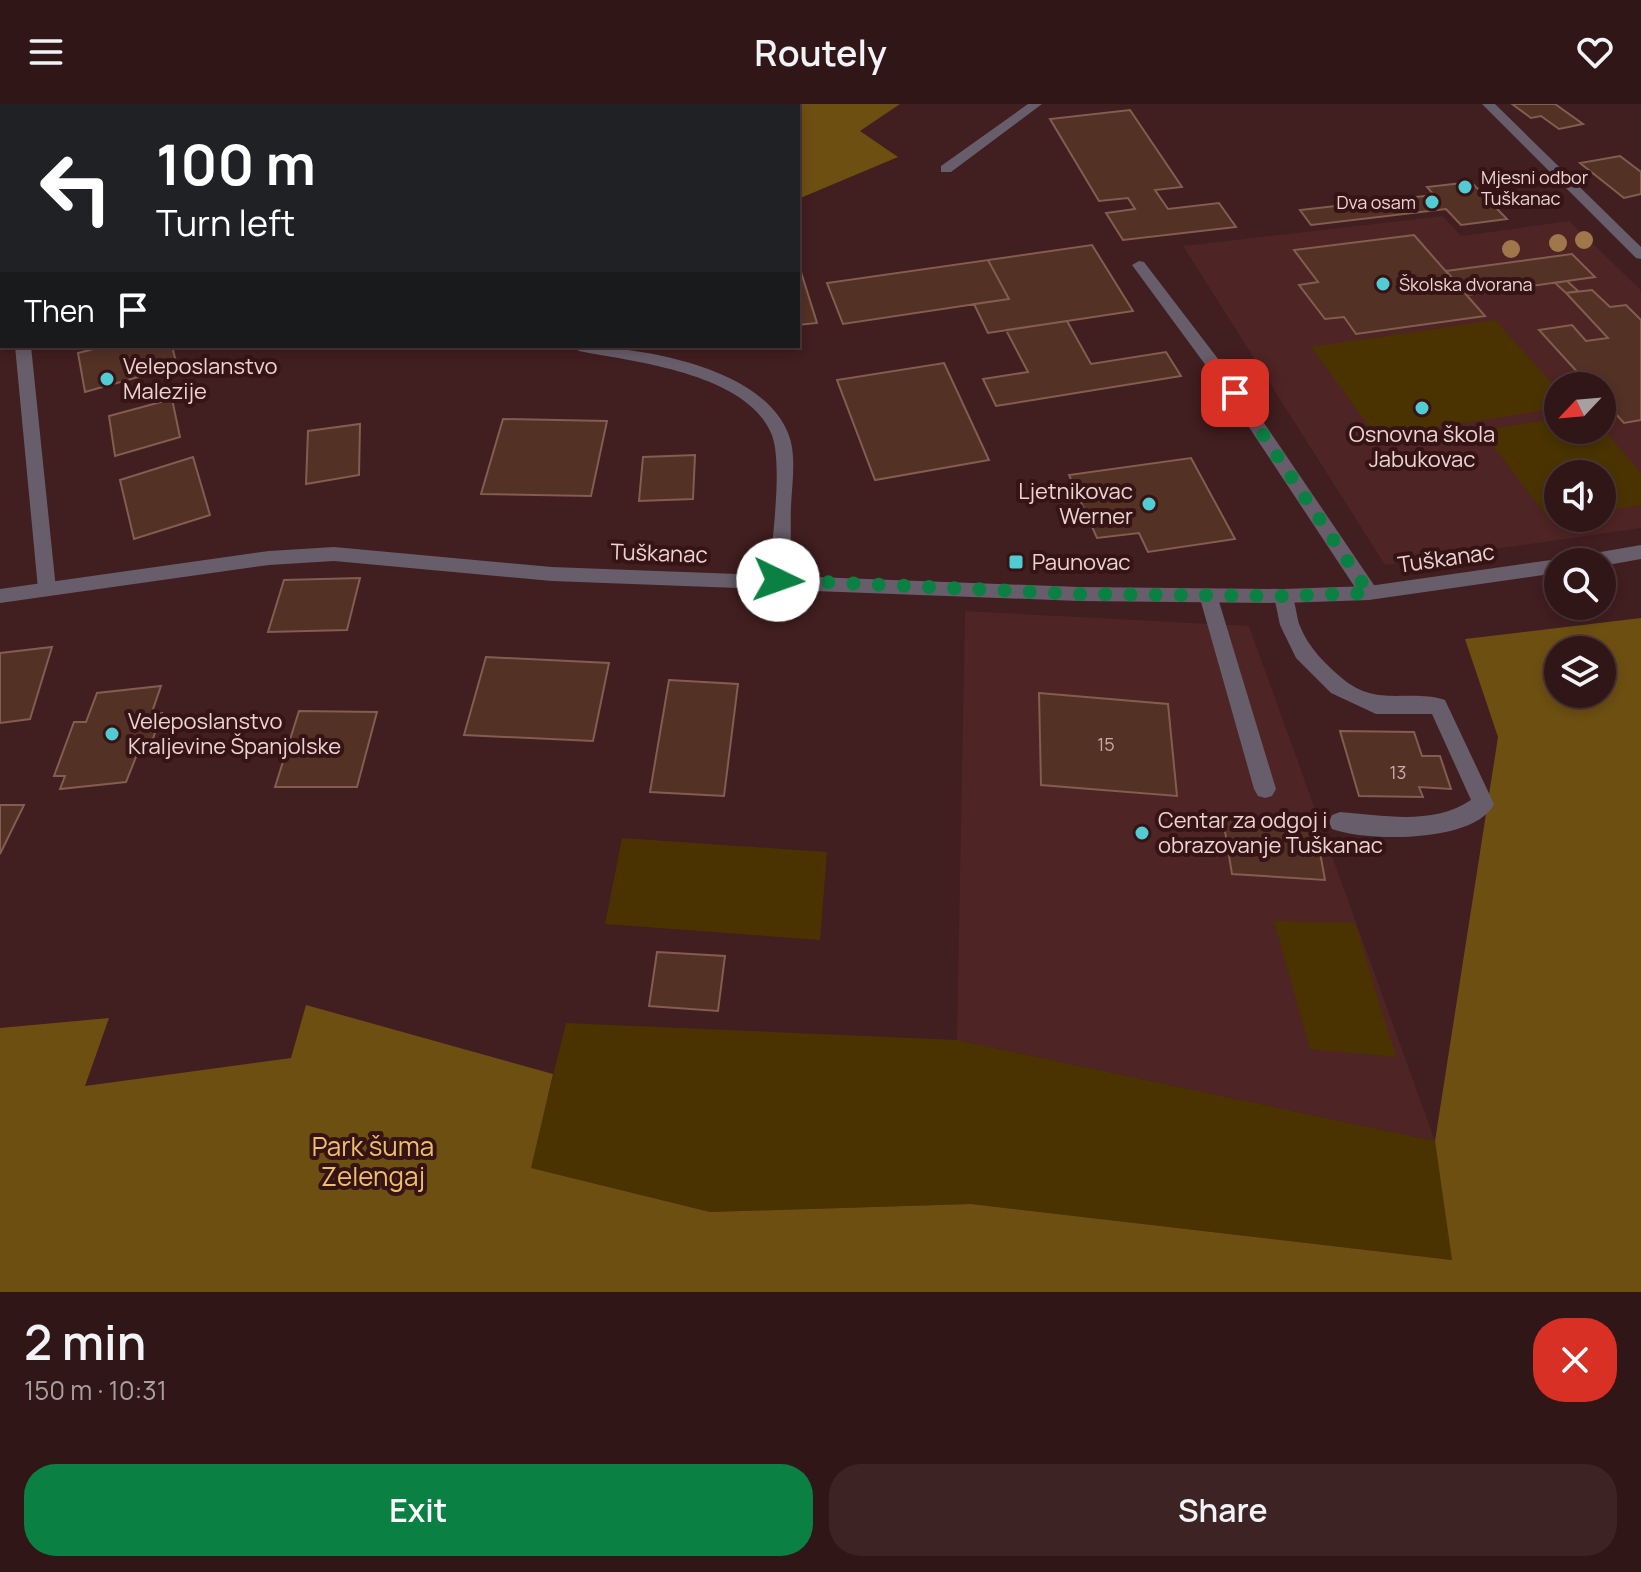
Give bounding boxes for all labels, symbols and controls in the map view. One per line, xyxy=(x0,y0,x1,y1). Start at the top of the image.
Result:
text: Routely xyxy=(754,28,887,77)
icon: menu xyxy=(24,30,68,74)
icon: heart xyxy=(1573,30,1617,74)
text: 100 m xyxy=(156,125,316,202)
icon: left xyxy=(24,136,128,240)
place label: Mjesni odbor Tuškanac xyxy=(1481,165,1589,210)
marker: Mjesni odbor Tuškanac xyxy=(1456,178,1474,196)
place label: Dva osam xyxy=(1336,190,1416,214)
marker: Dva osam xyxy=(1423,193,1441,211)
text: Turn left xyxy=(156,198,295,247)
place label: Školska dvorana xyxy=(1399,272,1533,296)
marker: Školska dvorana xyxy=(1374,275,1392,293)
icon: arrive xyxy=(111,288,155,332)
text: Then xyxy=(24,290,95,331)
place label: Veleposlanstvo Malezije xyxy=(123,351,278,406)
pin xyxy=(1201,359,1269,427)
marker: Veleposlanstvo Malezije xyxy=(98,370,116,388)
icon: arrive xyxy=(1213,371,1257,415)
north arrow xyxy=(1544,372,1616,444)
map controls xyxy=(1544,372,1616,708)
marker: Osnovna škola Jabukovac xyxy=(1413,399,1431,417)
place label: Osnovna škola Jabukovac xyxy=(1349,419,1495,474)
button: sound xyxy=(1544,460,1616,532)
place label: Ljetnikovac Werner xyxy=(1018,476,1133,531)
marker: Ljetnikovac Werner xyxy=(1140,495,1158,513)
street label: Tuškanac xyxy=(610,536,708,570)
street label: Tuškanac xyxy=(1396,536,1496,580)
position arrow xyxy=(736,538,820,622)
place label: Paunovac xyxy=(1032,547,1131,577)
button: search xyxy=(1544,548,1616,620)
marker: Paunovac xyxy=(1007,553,1025,571)
button: layers xyxy=(1544,636,1616,708)
place label: Veleposlanstvo Kraljevine Španjolske xyxy=(128,706,341,761)
marker: Veleposlanstvo Kraljevine Španjolske xyxy=(103,725,121,743)
house number: 15 xyxy=(1097,732,1115,756)
house number: 13 xyxy=(1390,760,1406,784)
place label: Centar za odgoj i obrazovanje Tuškanac xyxy=(1158,805,1383,860)
marker: Centar za odgoj i obrazovanje Tuškanac xyxy=(1133,824,1151,842)
park label: Park šuma Zelengaj xyxy=(312,1128,434,1194)
text: 2 min xyxy=(24,1309,146,1374)
button: close xyxy=(1533,1318,1617,1402)
text: 150 m · 10:31 xyxy=(24,1372,167,1408)
button: Exit xyxy=(24,1464,813,1556)
button: Share xyxy=(829,1464,1617,1556)

